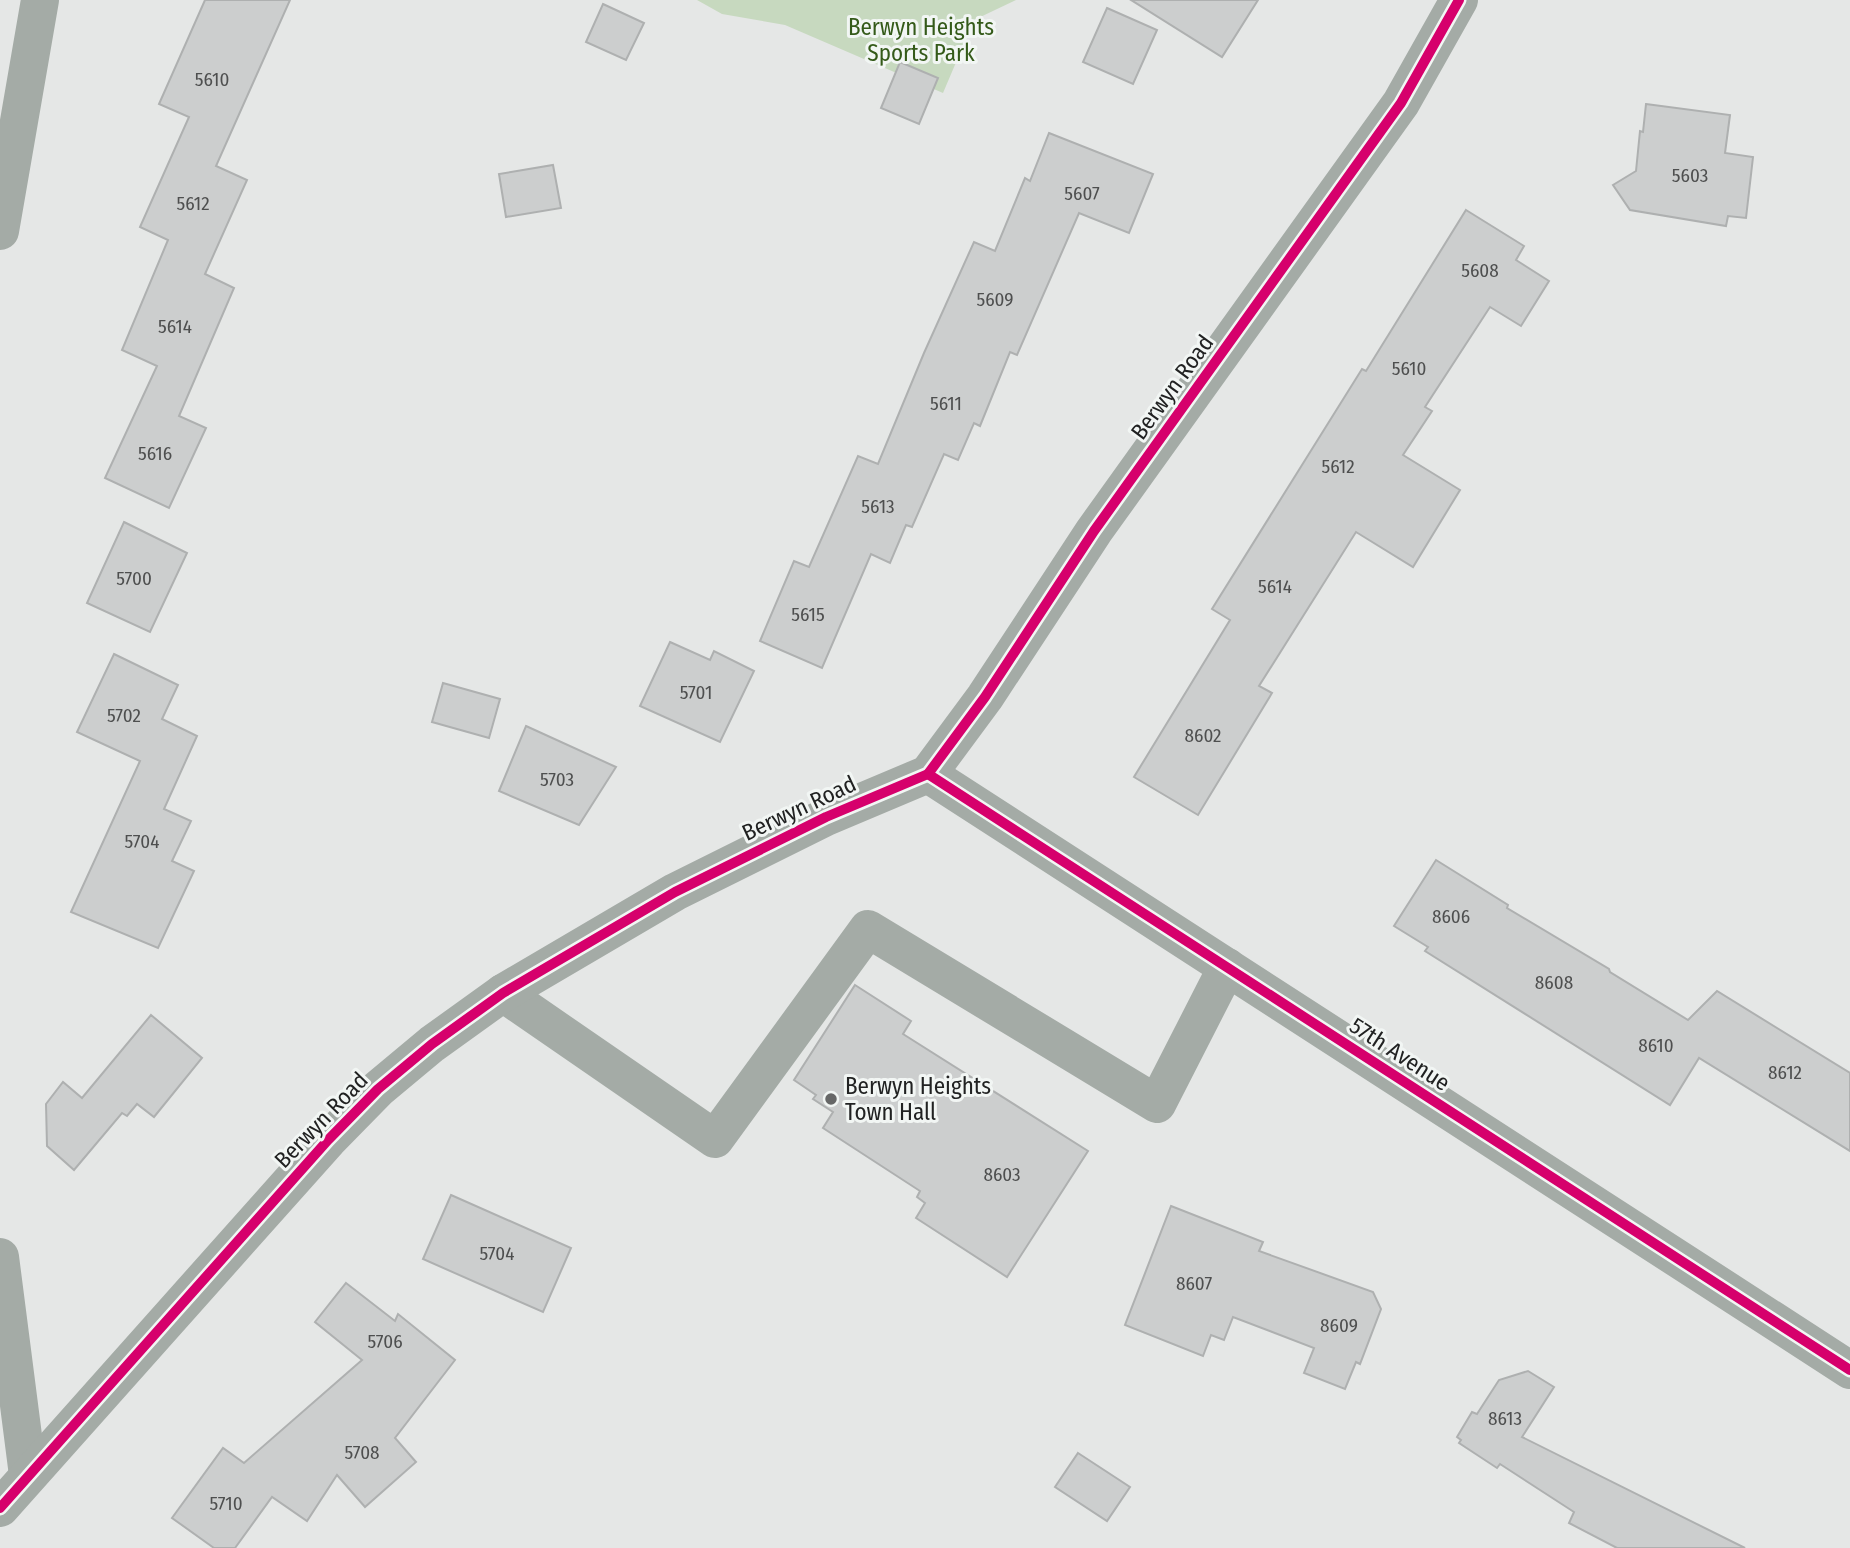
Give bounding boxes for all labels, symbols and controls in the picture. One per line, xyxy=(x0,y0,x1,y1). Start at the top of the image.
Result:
park label: Berwyn Heights Sports Park xyxy=(848,13,994,67)
house number: 5610 xyxy=(195,68,229,91)
house number: 5603 xyxy=(1672,164,1708,187)
house number: 5607 xyxy=(1064,182,1100,205)
house number: 5612 xyxy=(176,192,210,215)
house number: 5608 xyxy=(1461,259,1499,282)
house number: 5609 xyxy=(976,288,1014,311)
house number: 5614 xyxy=(158,315,192,338)
street label: Berwyn Road xyxy=(1125,329,1219,445)
house number: 5610 xyxy=(1392,357,1426,380)
house number: 5611 xyxy=(930,392,962,415)
house number: 5616 xyxy=(138,442,172,465)
house number: 5612 xyxy=(1321,455,1355,478)
house number: 5613 xyxy=(861,495,895,518)
house number: 5700 xyxy=(116,567,152,590)
house number: 5614 xyxy=(1258,575,1292,598)
house number: 5615 xyxy=(791,603,825,626)
house number: 5701 xyxy=(680,681,712,704)
house number: 5702 xyxy=(107,704,141,727)
house number: 8602 xyxy=(1185,724,1222,747)
house number: 5703 xyxy=(540,768,574,791)
street label: Berwyn Road xyxy=(738,769,860,847)
house number: 5704 xyxy=(125,830,159,853)
house number: 8606 xyxy=(1432,905,1470,928)
house number: 8608 xyxy=(1535,971,1573,994)
street label: 57th Avenue xyxy=(1345,1011,1455,1097)
house number: 8610 xyxy=(1638,1034,1674,1057)
house number: 8612 xyxy=(1768,1061,1802,1084)
street label: Berwyn Road xyxy=(268,1066,374,1174)
place label: Berwyn Heights Town Hall xyxy=(845,1072,991,1126)
marker: Berwyn Heights Town Hall xyxy=(823,1091,839,1107)
house number: 8603 xyxy=(983,1163,1021,1186)
house number: 5704 xyxy=(480,1242,514,1265)
house number: 8607 xyxy=(1176,1272,1212,1295)
house number: 8609 xyxy=(1320,1314,1358,1337)
house number: 5706 xyxy=(367,1330,403,1353)
house number: 8613 xyxy=(1488,1407,1522,1430)
house number: 5708 xyxy=(344,1441,380,1464)
house number: 5710 xyxy=(209,1492,243,1515)

